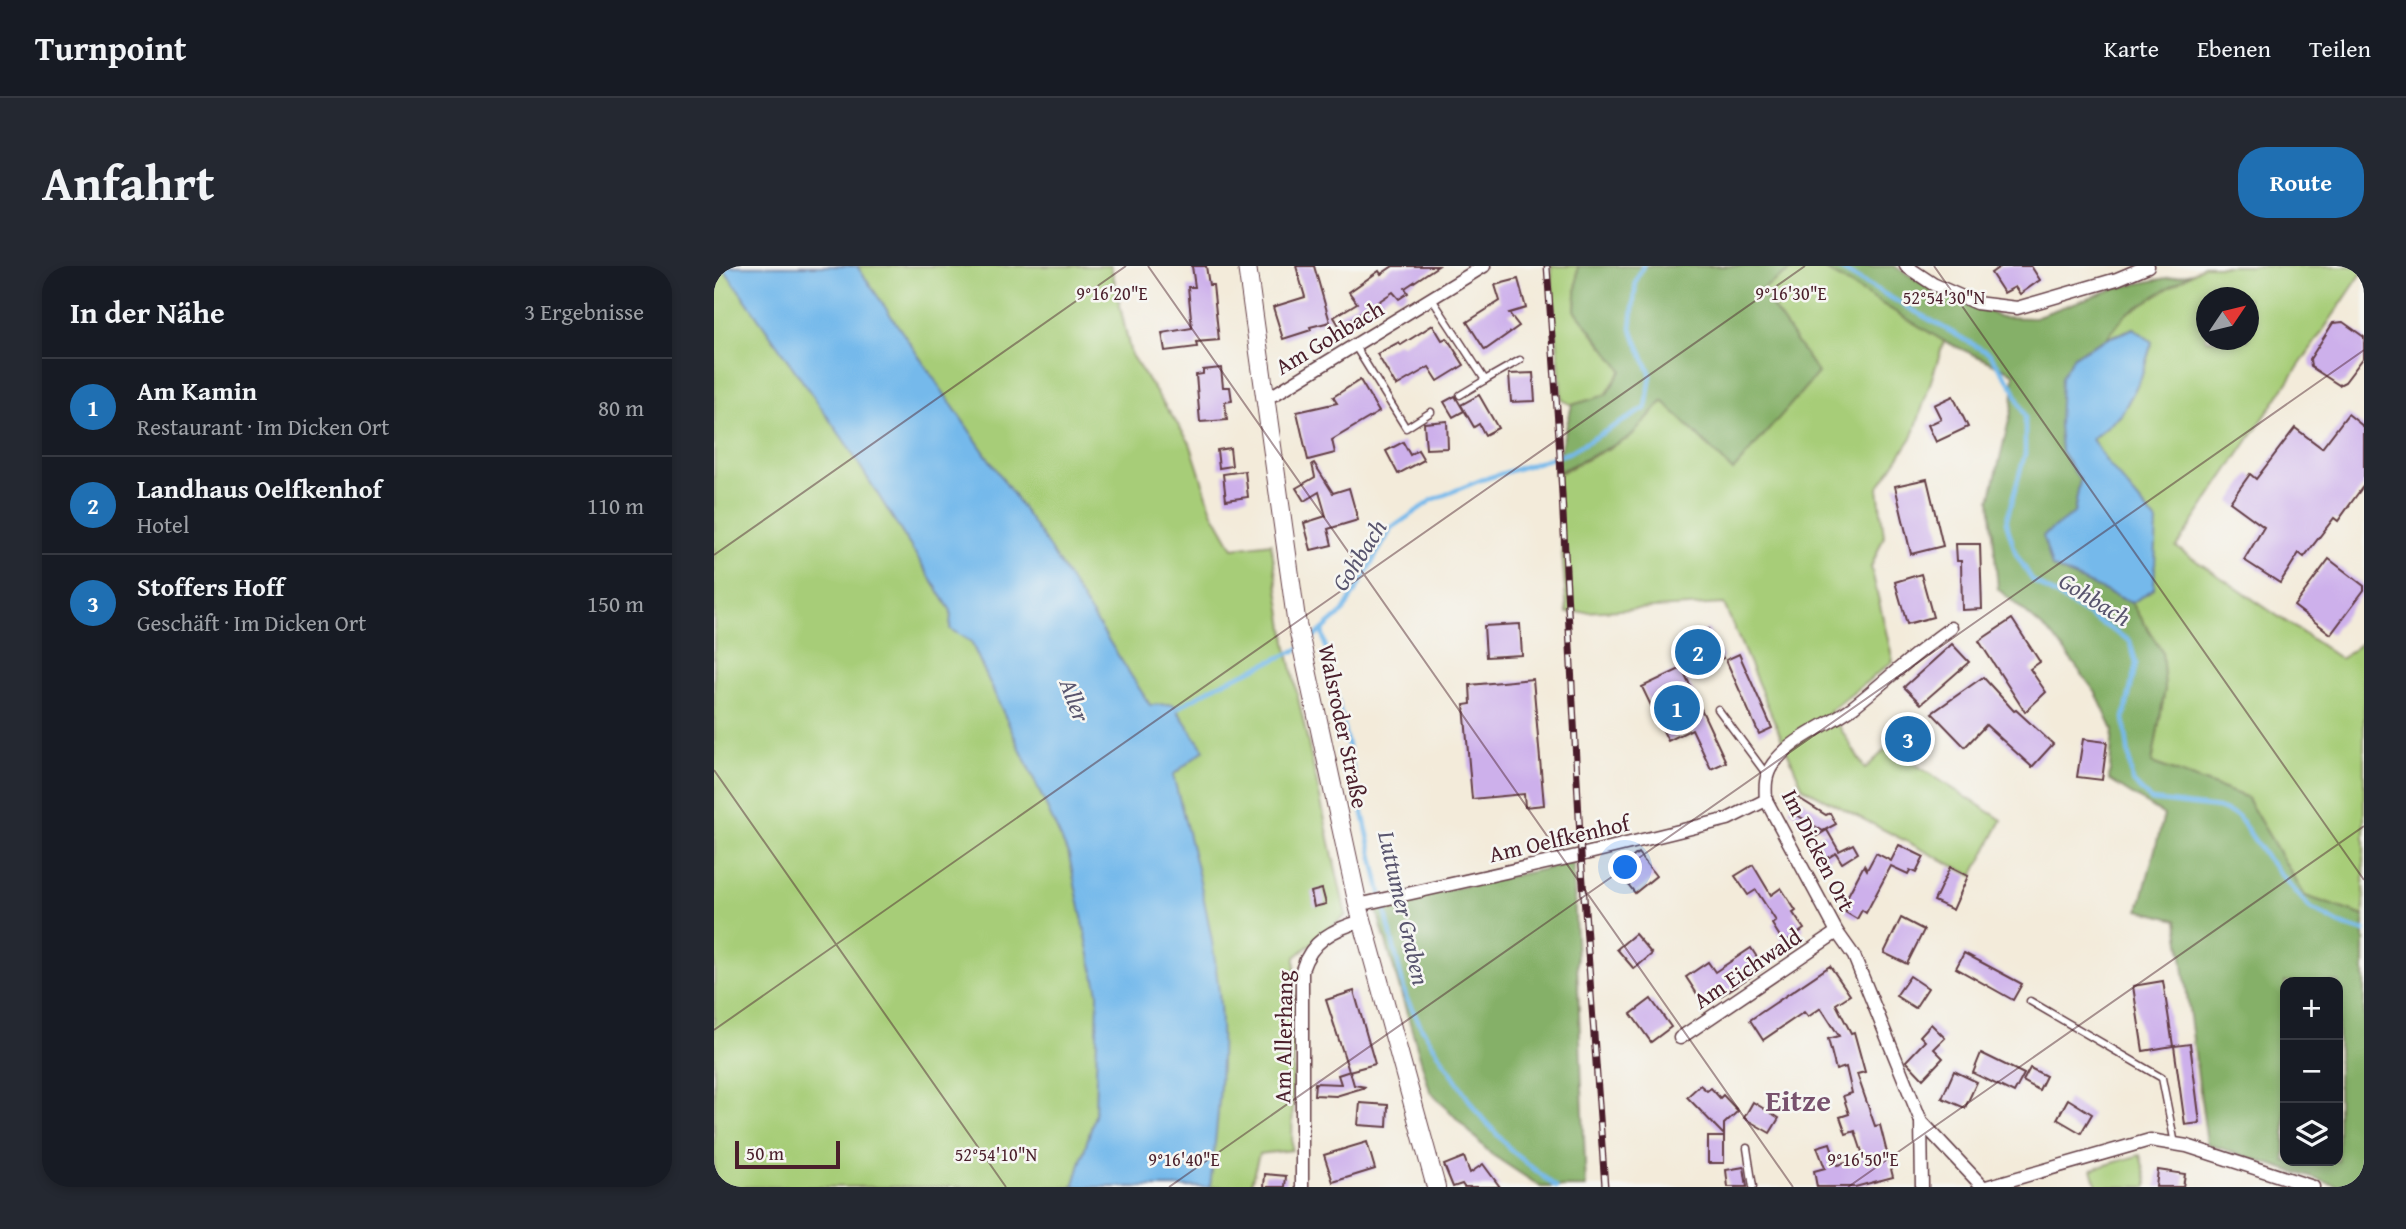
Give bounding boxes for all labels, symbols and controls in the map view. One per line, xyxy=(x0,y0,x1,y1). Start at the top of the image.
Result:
text: Turnpoint xyxy=(35,24,187,72)
text: Karte xyxy=(2104,31,2159,66)
text: Ebenen xyxy=(2197,31,2271,66)
text: Teilen xyxy=(2309,31,2371,66)
text: Anfahrt xyxy=(42,146,215,218)
button: Route xyxy=(2238,147,2364,218)
text: 9°16'20"E xyxy=(1076,280,1148,307)
text: 9°16'30"E xyxy=(1755,280,1827,307)
text: 52°54'30"N xyxy=(1903,284,1986,311)
north arrow xyxy=(2196,287,2259,350)
text: In der Nähe xyxy=(70,290,225,334)
street label: Am Gohbach xyxy=(1268,292,1390,382)
text: 3 Ergebnisse xyxy=(524,295,644,328)
text: Am Kamin xyxy=(137,371,257,410)
text: 1 xyxy=(87,391,99,424)
text: 80 m xyxy=(598,391,644,424)
text: Restaurant · Im Dicken Ort xyxy=(137,410,389,443)
text: Landhaus Oelfkenhof xyxy=(137,469,382,508)
text: 2 xyxy=(87,489,99,522)
text: 110 m xyxy=(587,489,644,522)
text: Hotel xyxy=(137,508,189,541)
water label: Gohbach xyxy=(1323,512,1395,598)
water label: Gohbach xyxy=(2052,563,2138,635)
text: Stoffers Hoff xyxy=(137,567,284,606)
text: 3 xyxy=(87,587,99,620)
text: 150 m xyxy=(587,587,644,620)
text: Geschäft · Im Dicken Ort xyxy=(137,606,366,639)
pin: 2 xyxy=(1675,626,1721,678)
street label: Walsroder Straße xyxy=(1310,641,1378,811)
water label: Aller xyxy=(1050,672,1100,728)
pin: 1 xyxy=(1654,682,1700,734)
pin: 3 xyxy=(1885,713,1931,765)
street label: Im Dicken Ort xyxy=(1774,783,1864,917)
street label: Am Oelfkenhof xyxy=(1485,805,1635,870)
water label: Luttumer Graben xyxy=(1369,826,1439,989)
your location xyxy=(1608,850,1642,884)
street label: Am Eichwald xyxy=(1686,919,1808,1016)
street label: Am Allerhang xyxy=(1265,970,1301,1104)
map controls xyxy=(2280,977,2343,1166)
button: + xyxy=(2280,977,2343,1040)
button: − xyxy=(2280,1040,2343,1103)
district label: Eitze xyxy=(1765,1078,1831,1122)
button: layers xyxy=(2280,1103,2343,1166)
scale bar xyxy=(735,1138,840,1170)
text: 50 m xyxy=(746,1139,784,1167)
text: 52°54'10"N xyxy=(955,1141,1038,1168)
text: 9°16'40"E xyxy=(1148,1146,1220,1173)
text: 9°16'50"E xyxy=(1827,1146,1899,1173)

